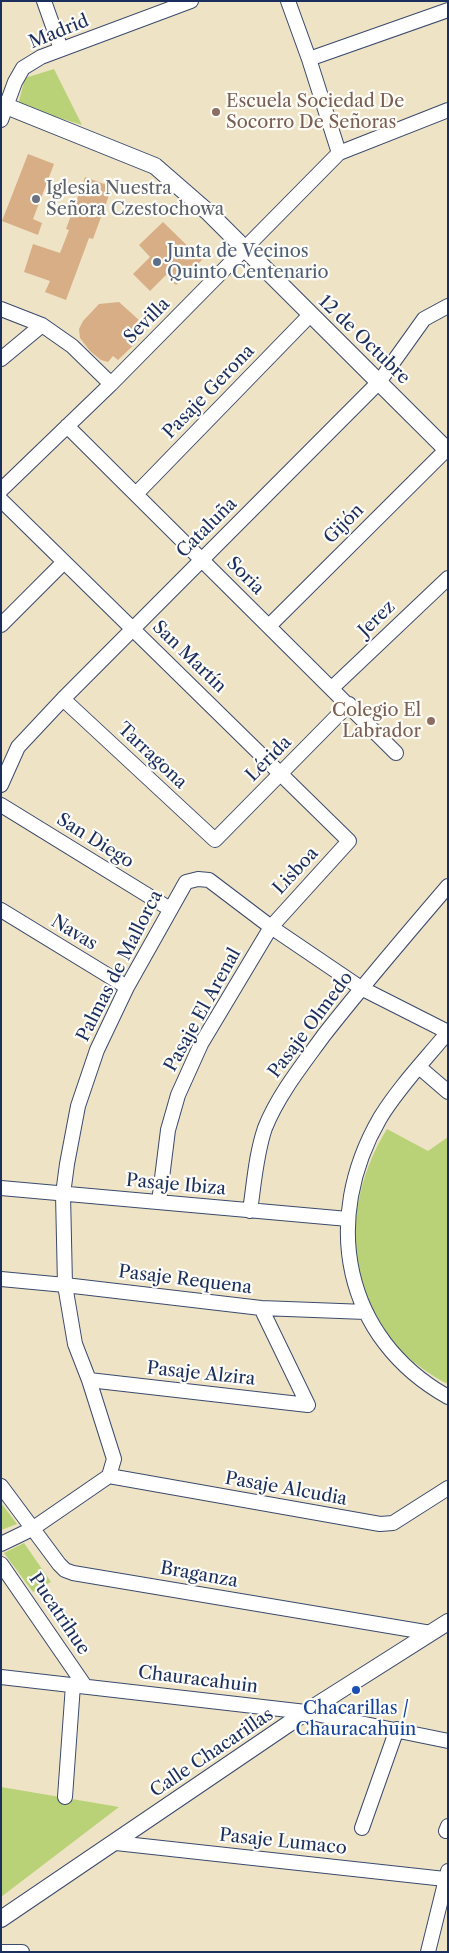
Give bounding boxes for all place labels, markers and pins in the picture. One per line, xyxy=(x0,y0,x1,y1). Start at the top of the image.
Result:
place label: Escuela Sociedad De Socorro De Señoras xyxy=(226,91,404,134)
marker: Escuela Sociedad De Socorro De Señoras xyxy=(210,106,222,118)
place label: Iglesia Nuestra Señora Czestochowa xyxy=(46,178,224,220)
marker: Iglesia Nuestra Señora Czestochowa xyxy=(30,193,42,205)
place label: Junta de Vecinos Quinto Centenario xyxy=(167,241,329,284)
marker: Junta de Vecinos Quinto Centenario xyxy=(151,256,163,268)
place label: Colegio El Labrador xyxy=(332,700,421,742)
marker: Colegio El Labrador xyxy=(425,715,437,727)
marker: Chacarillas / Chauracahuin xyxy=(350,1684,362,1696)
place label: Chacarillas / Chauracahuin xyxy=(296,1698,416,1740)

